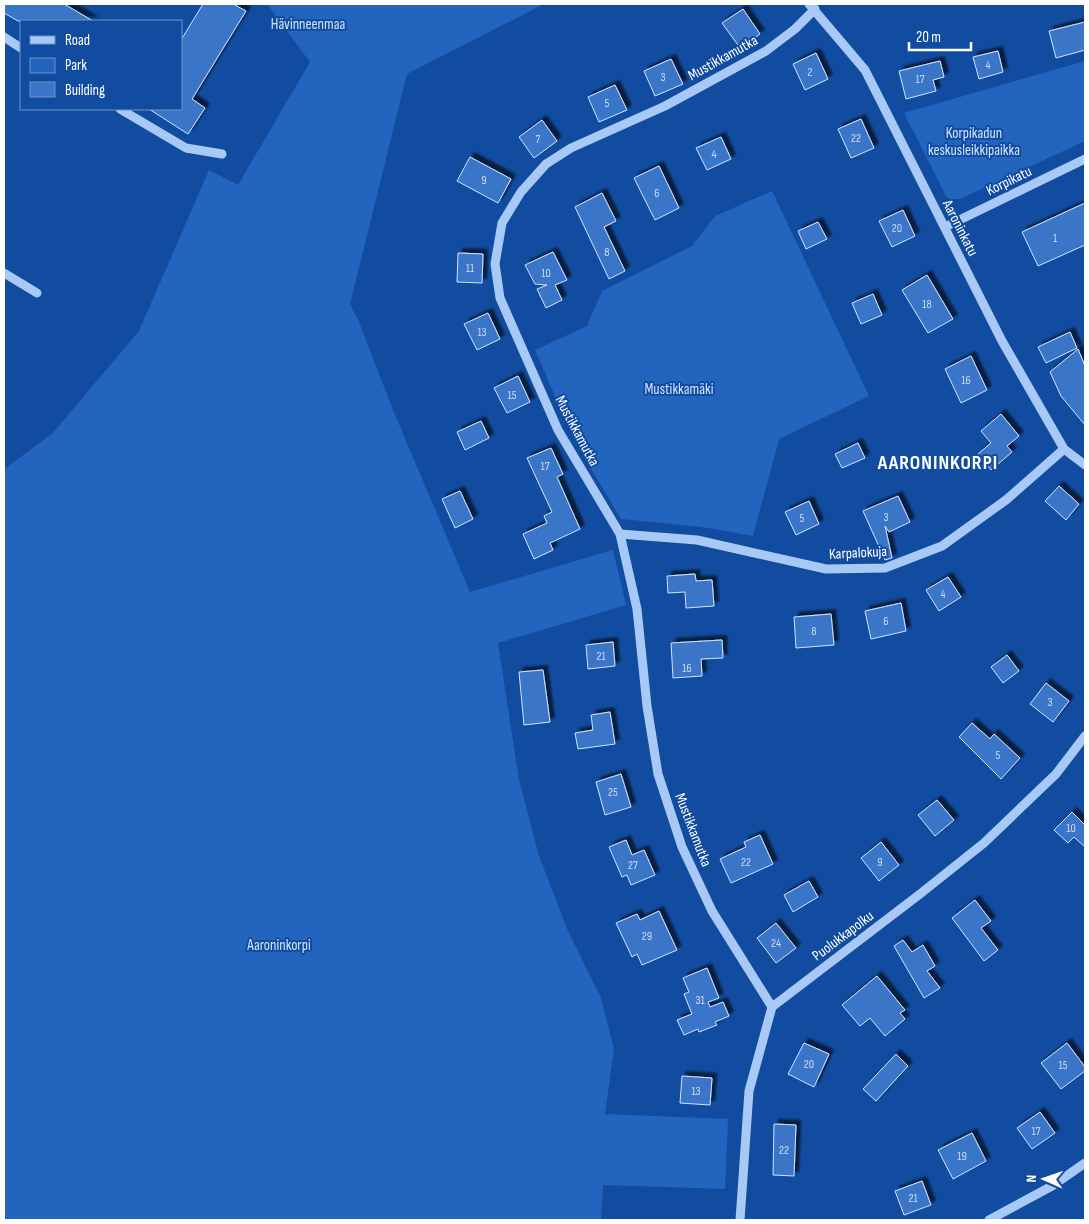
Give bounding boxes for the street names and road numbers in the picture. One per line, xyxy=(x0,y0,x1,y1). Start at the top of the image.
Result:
street label: Mustikkamutka xyxy=(685,31,762,85)
street label: Korpikatu xyxy=(983,162,1035,200)
street label: Aaroninkatu xyxy=(937,196,982,259)
street label: Mustikkamutka xyxy=(551,392,604,470)
street label: Karpalokuja xyxy=(828,542,888,564)
street label: Mustikkamutka xyxy=(670,791,716,870)
street label: Puolukkapolku xyxy=(808,907,878,965)

